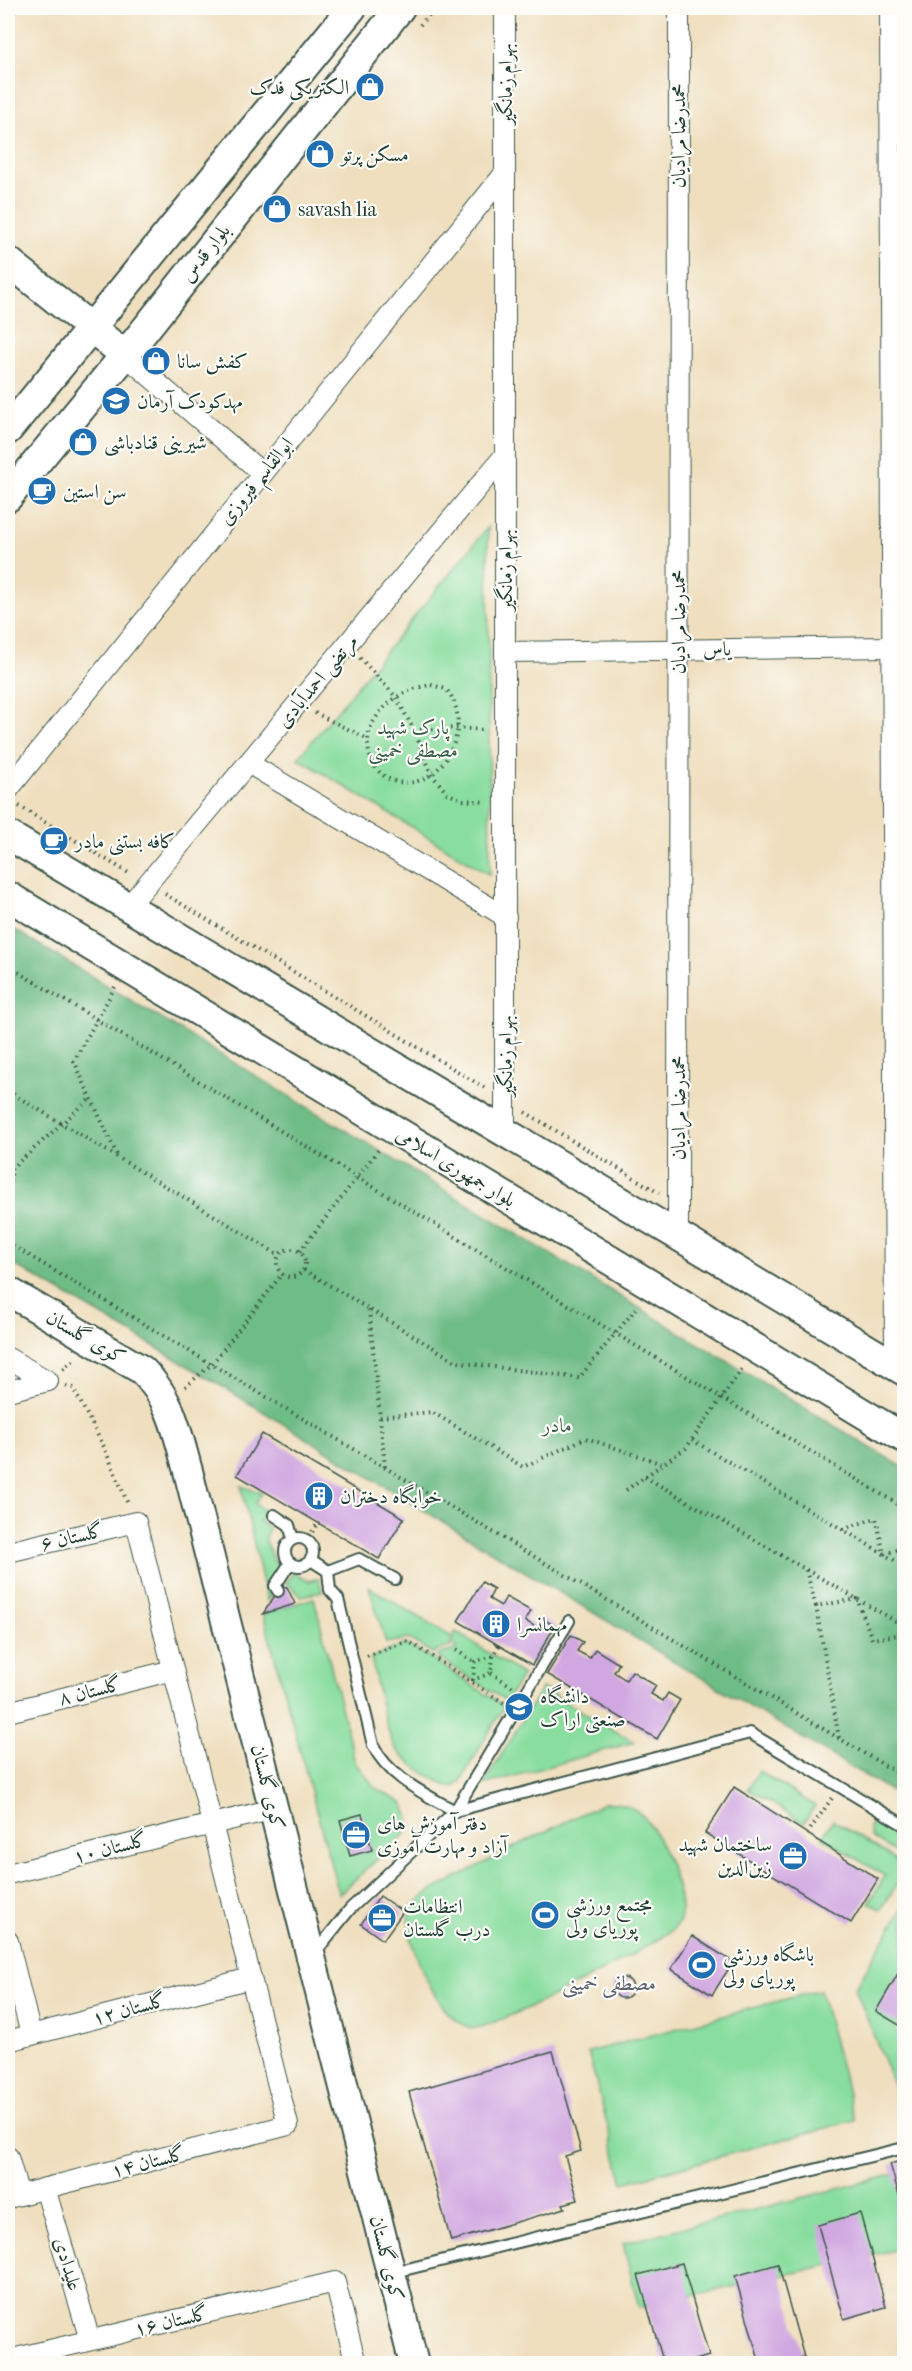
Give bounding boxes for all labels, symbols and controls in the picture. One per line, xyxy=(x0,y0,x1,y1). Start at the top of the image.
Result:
street label: بهرام زمانگیر xyxy=(492,43,523,127)
shop icon: الکتریکی فدک xyxy=(354,71,386,103)
place label: الکتریکی فدک xyxy=(250,76,349,101)
street label: محمدرضا مرادیان xyxy=(667,84,692,188)
shop icon: مسکن پرتو xyxy=(304,138,336,170)
place label: مسکن پرتو xyxy=(339,143,409,168)
shop icon: savash lia xyxy=(261,193,293,225)
place label: savash lia xyxy=(298,198,378,221)
street label: بلوار قدس xyxy=(175,220,235,287)
shop icon: کفش سانا xyxy=(140,345,172,377)
place label: کفش سانا xyxy=(177,350,248,375)
school or university icon: مهدکودک آرمان xyxy=(100,385,132,417)
place label: مهدکودک آرمان xyxy=(137,389,243,414)
shop icon: شیرینی قنادباشی xyxy=(67,426,99,458)
place label: شیرینی قنادباشی xyxy=(104,431,207,457)
street label: ابوالقاسم فیروزی xyxy=(214,433,304,534)
cafe icon: سن استین xyxy=(26,475,58,507)
place label: سن استین xyxy=(63,480,127,505)
street label: بهرام زمانگیر xyxy=(492,529,523,613)
street label: محمدرضا مرادیان xyxy=(667,570,692,674)
street label: مرتضی احمدآبادی xyxy=(271,629,365,734)
street label: یاس xyxy=(703,637,733,662)
park label: پارک شهید مصطفی خمینی xyxy=(368,716,458,765)
cafe icon: کافه بستنی مادر xyxy=(38,825,70,857)
place label: کافه بستنی مادر xyxy=(73,830,176,856)
street label: بهرام زمانگیر xyxy=(492,1015,523,1099)
street label: محمدرضا مرادیان xyxy=(667,1056,692,1160)
street label: بلوار جمهوری اسلامی xyxy=(391,1122,520,1213)
street label: کوی گلستان xyxy=(42,1304,130,1370)
park label: مادر xyxy=(540,1414,572,1437)
building icon: خوابگاه دختران xyxy=(303,1480,335,1512)
place label: خوابگاه دختران xyxy=(340,1483,442,1509)
street label: گلستان ۶ xyxy=(38,1518,106,1555)
building icon: مهمانسرا xyxy=(480,1608,512,1640)
place label: مهمانسرا xyxy=(517,1613,567,1638)
street label: گلستان ۸ xyxy=(56,1671,124,1710)
place label: دانشگاه صنعتی اراک xyxy=(540,1683,626,1734)
school or university icon: دانشگاه صنعتی اراک xyxy=(503,1691,535,1723)
street label: کوی گلستان xyxy=(245,1742,291,1832)
place label: دفتر آموزش های آزاد و مهارت آموزی xyxy=(377,1811,510,1859)
office icon: دفتر آموزش های آزاد و مهارت آموزی xyxy=(340,1819,372,1851)
street label: گلستان ۱۰ xyxy=(70,1827,149,1868)
place label: ساختمان شهید زین‌الدین xyxy=(678,1833,772,1879)
office icon: ساختمان شهید زین‌الدین xyxy=(777,1840,809,1872)
place label: مجتمع ورزشی پوریای ولی xyxy=(566,1893,652,1942)
place label: انتظامات درب گلستان xyxy=(403,1895,491,1942)
sports icon: مجتمع ورزشی پوریای ولی xyxy=(529,1899,561,1931)
office icon: انتظامات درب گلستان xyxy=(366,1902,398,1934)
place label: باشگاه ورزشی پوریای ولی xyxy=(723,1941,814,1992)
sports icon: باشگاه ورزشی پوریای ولی xyxy=(686,1949,718,1981)
district label: مصطفی خمینی xyxy=(562,1971,656,1998)
street label: گلستان ۱۲ xyxy=(89,1987,168,2030)
street label: گلستان ۱۴ xyxy=(108,2141,187,2182)
street label: کوی گلستان xyxy=(364,2213,410,2303)
street label: علیدادی xyxy=(49,2235,87,2293)
street label: گلستان ۱۶ xyxy=(131,2300,210,2341)

